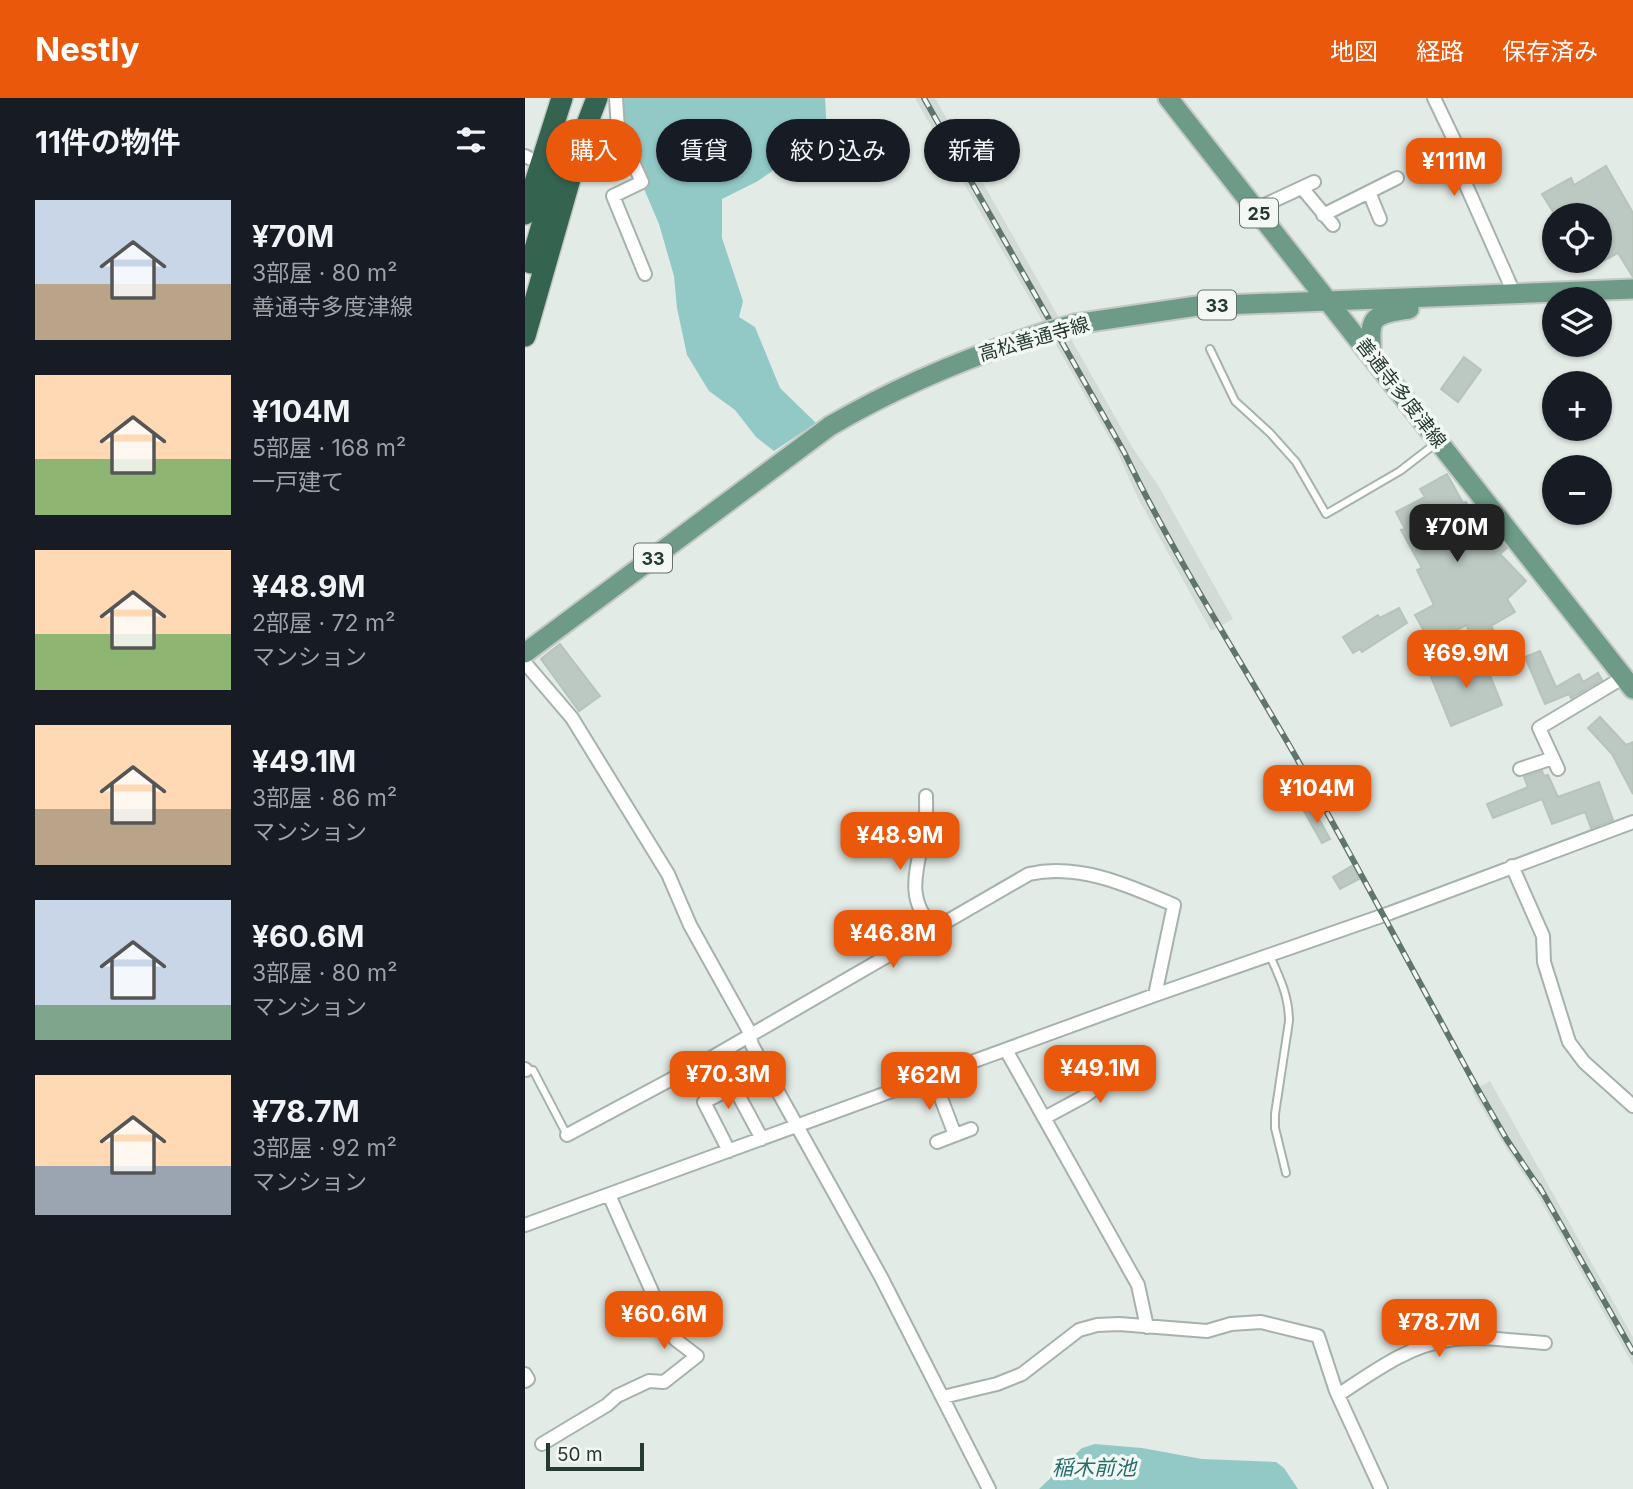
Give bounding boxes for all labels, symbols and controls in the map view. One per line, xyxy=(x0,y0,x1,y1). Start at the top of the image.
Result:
text: Nestly xyxy=(35,29,140,69)
text: 地図 xyxy=(1330,37,1378,66)
text: 経路 xyxy=(1416,37,1464,66)
text: 保存済み xyxy=(1502,37,1598,66)
chip: 購入 xyxy=(546,119,642,182)
chip: 賃貸 xyxy=(656,119,752,182)
chip: 絞り込み xyxy=(766,119,910,182)
chip: 新着 xyxy=(924,119,1020,182)
icon: filters xyxy=(452,121,490,159)
text: 11件の物件 xyxy=(35,124,181,160)
pin: ¥111M xyxy=(1405,139,1503,198)
text: ¥111M xyxy=(1422,147,1486,175)
road number: 25 xyxy=(1240,198,1278,228)
map controls xyxy=(1542,203,1612,525)
button: locate xyxy=(1542,203,1612,273)
text: ¥70M xyxy=(252,218,334,254)
icon: home xyxy=(91,228,175,312)
text: 3部屋 · 80 m² xyxy=(252,259,397,287)
button: layers xyxy=(1542,287,1612,357)
road number: 33 xyxy=(1198,290,1236,320)
text: 善通寺多度津線 xyxy=(252,293,413,321)
street label: 高松善通寺線 xyxy=(976,312,1092,366)
street label: 善通寺多度津線 xyxy=(1351,334,1451,452)
button: + xyxy=(1542,371,1612,441)
text: ¥104M xyxy=(252,393,351,429)
icon: home xyxy=(91,403,175,487)
text: 5部屋 · 168 m² xyxy=(252,434,406,462)
button: − xyxy=(1542,455,1612,525)
text: 一戸建て xyxy=(252,468,344,496)
pin: ¥70M xyxy=(1416,504,1498,564)
text: ¥70M xyxy=(1425,513,1489,541)
road number: 33 xyxy=(634,544,672,572)
text: ¥48.9M xyxy=(252,568,365,604)
icon: home xyxy=(91,578,175,662)
text: 2部屋 · 72 m² xyxy=(252,609,395,637)
pin: ¥69.9M xyxy=(1409,630,1523,690)
text: ¥69.9M xyxy=(1423,639,1509,667)
text: マンション xyxy=(252,643,367,671)
text: ¥49.1M xyxy=(252,743,356,779)
icon: home xyxy=(91,753,175,837)
pin: ¥104M xyxy=(1268,766,1366,825)
text: ¥104M xyxy=(1279,774,1355,802)
text: 3部屋 · 86 m² xyxy=(252,784,397,812)
pin: ¥48.9M xyxy=(843,812,957,872)
text: マンション xyxy=(252,818,367,846)
text: ¥48.9M xyxy=(857,821,943,849)
pin: ¥46.8M xyxy=(836,910,950,970)
text: ¥60.6M xyxy=(252,918,365,954)
text: ¥46.8M xyxy=(850,919,936,947)
icon: home xyxy=(91,928,175,1012)
text: 3部屋 · 80 m² xyxy=(252,959,397,987)
text: マンション xyxy=(252,993,367,1021)
pin: ¥49.1M xyxy=(1043,1046,1157,1105)
pin: ¥70.3M xyxy=(671,1052,785,1111)
pin: ¥62M xyxy=(888,1052,970,1112)
text: ¥49.1M xyxy=(1060,1054,1140,1082)
text: ¥70.3M xyxy=(686,1060,770,1088)
text: ¥62M xyxy=(897,1061,961,1089)
text: ¥78.7M xyxy=(252,1093,360,1129)
icon: home xyxy=(91,1103,175,1187)
text: 3部屋 · 92 m² xyxy=(252,1134,397,1162)
text: マンション xyxy=(252,1168,367,1196)
pin: ¥60.6M xyxy=(607,1292,721,1351)
text: ¥60.6M xyxy=(621,1300,707,1328)
pin: ¥78.7M xyxy=(1382,1300,1496,1359)
text: ¥78.7M xyxy=(1398,1308,1480,1336)
scale bar xyxy=(546,1440,644,1472)
text: 50 m xyxy=(557,1443,603,1466)
water label: 稲木前池 xyxy=(1052,1455,1138,1480)

